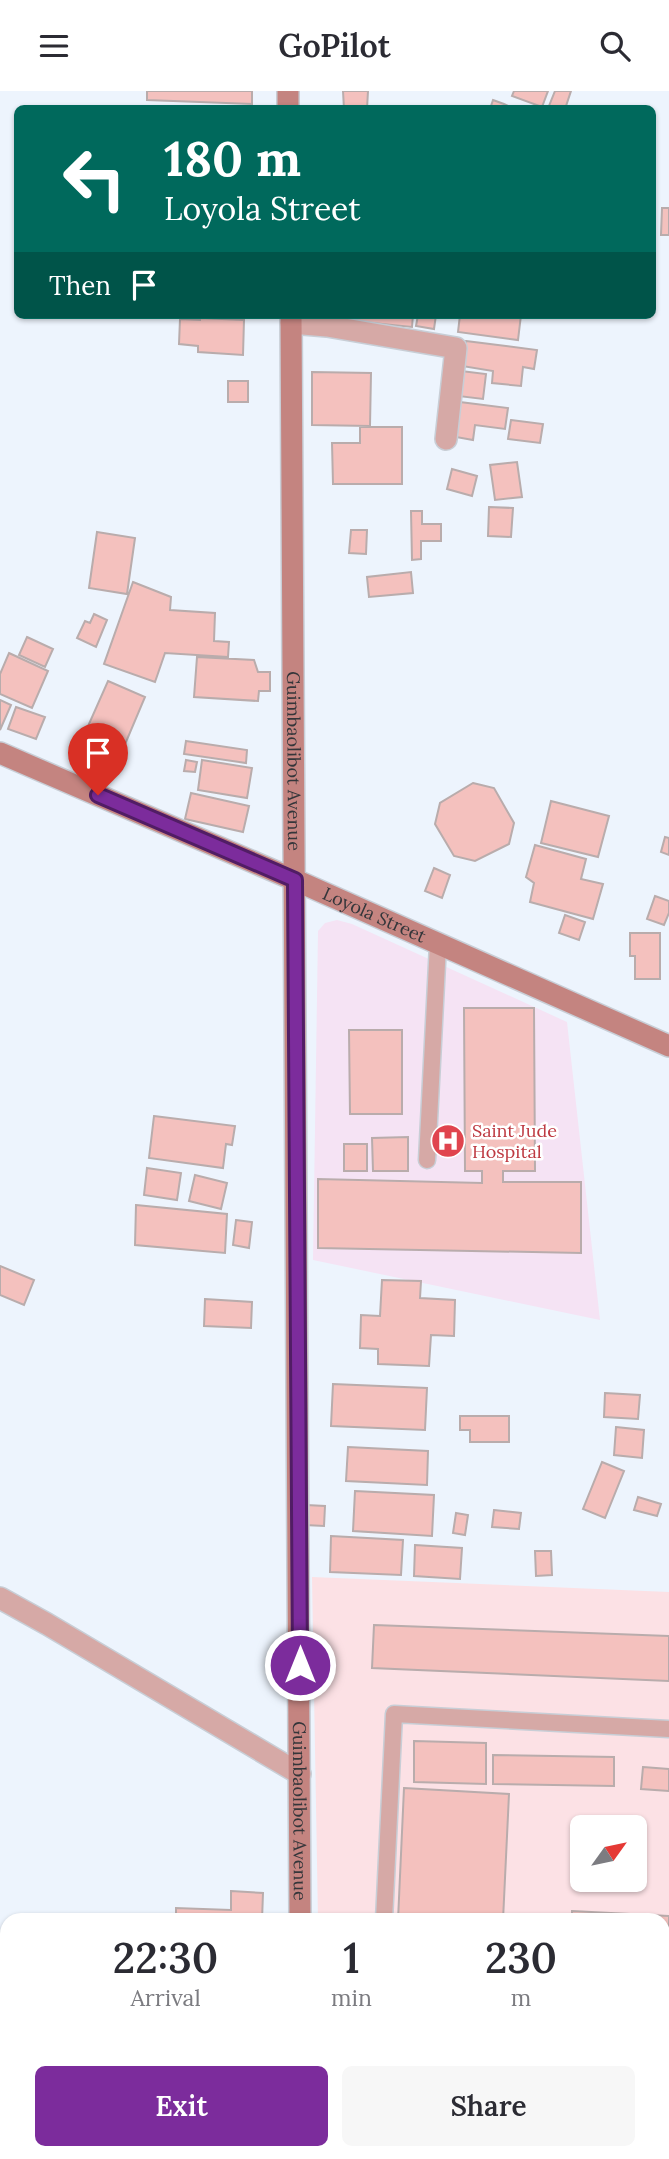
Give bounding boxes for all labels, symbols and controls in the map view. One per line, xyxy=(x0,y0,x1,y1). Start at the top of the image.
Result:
text: GoPilot xyxy=(278,25,391,66)
icon: menu xyxy=(35,27,73,65)
icon: search xyxy=(596,27,634,65)
text: 180 m xyxy=(164,127,301,189)
icon: left xyxy=(49,133,140,224)
text: Loyola Street xyxy=(164,188,361,229)
icon: arrive xyxy=(125,266,163,304)
text: Then xyxy=(49,269,111,302)
street label: Guimbaolibot Avenue xyxy=(282,671,306,851)
pin xyxy=(68,723,128,795)
icon: arrive xyxy=(79,734,117,772)
street label: Loyola Street xyxy=(319,882,430,948)
place label: Saint Jude Hospital xyxy=(472,1119,557,1163)
hospital icon: Saint Jude Hospital xyxy=(429,1122,467,1160)
position arrow xyxy=(263,1628,337,1702)
street label: Guimbaolibot Avenue xyxy=(288,1721,312,1901)
north arrow xyxy=(570,1815,648,1892)
map controls xyxy=(570,1815,647,1892)
text: 22:30 xyxy=(113,1931,218,1985)
text: 1 xyxy=(343,1931,360,1985)
text: 230 xyxy=(485,1931,557,1985)
text: Arrival xyxy=(130,1983,201,2012)
text: min xyxy=(331,1983,372,2012)
text: m xyxy=(511,1983,531,2012)
button: Exit xyxy=(35,2066,328,2146)
button: Share xyxy=(342,2066,635,2146)

